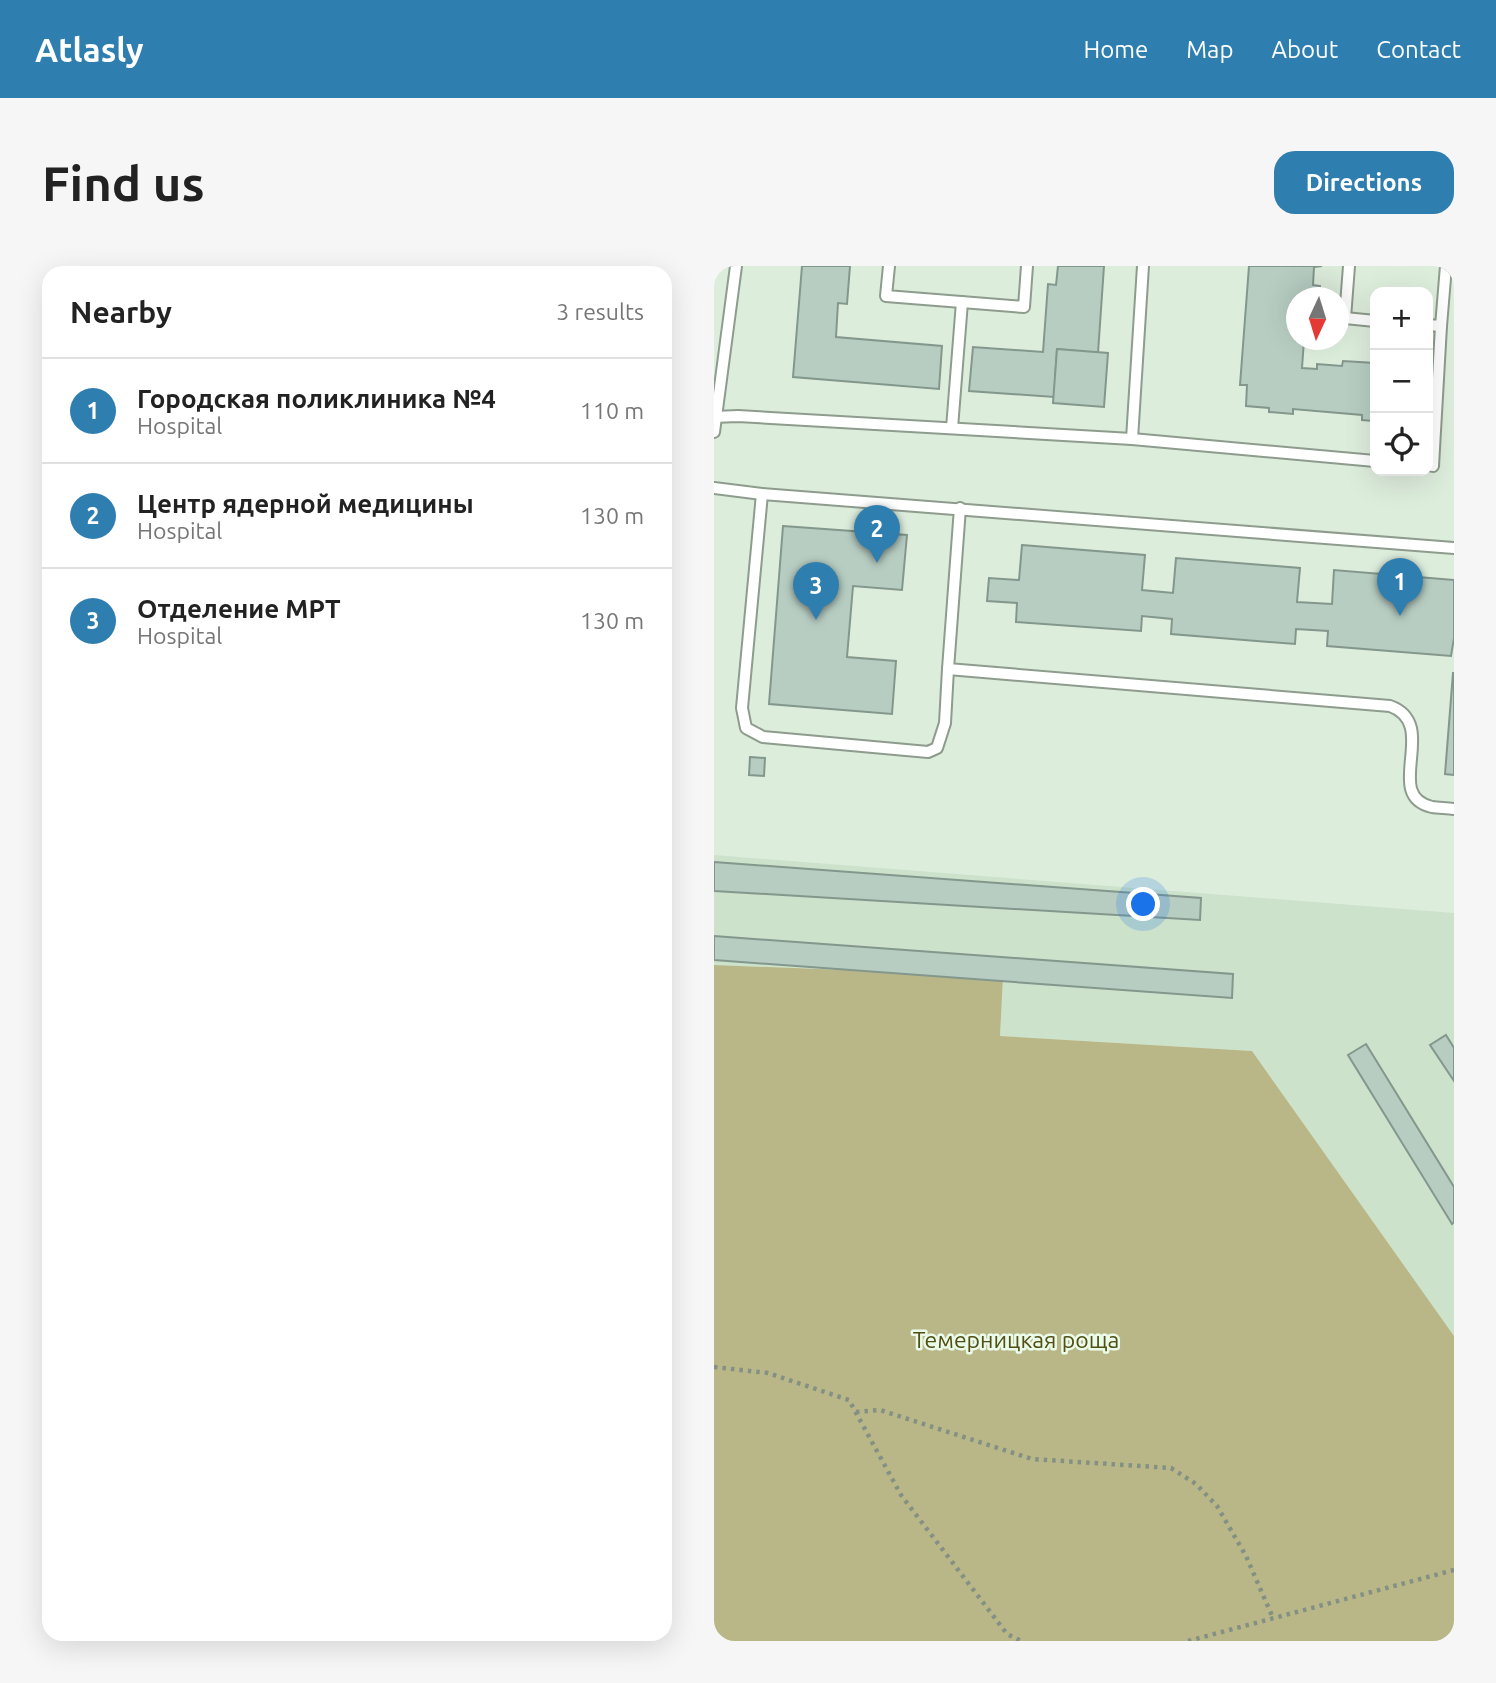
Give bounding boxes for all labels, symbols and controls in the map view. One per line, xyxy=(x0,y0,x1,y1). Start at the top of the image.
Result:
text: Atlasly xyxy=(35,31,144,68)
text: Home xyxy=(1083,36,1148,63)
text: Map xyxy=(1186,36,1233,63)
text: About xyxy=(1271,36,1338,63)
text: Contact xyxy=(1376,36,1461,63)
button: Directions xyxy=(1274,151,1454,214)
text: Find us xyxy=(42,155,205,210)
north arrow xyxy=(1286,287,1349,350)
map controls xyxy=(1370,287,1433,476)
button: + xyxy=(1370,287,1433,350)
text: Nearby xyxy=(70,295,172,329)
text: 3 results xyxy=(556,299,644,324)
button: − xyxy=(1370,350,1433,413)
text: Городская поликлиника №4 xyxy=(137,384,496,413)
text: 1 xyxy=(87,398,99,423)
text: 110 m xyxy=(580,398,644,423)
text: Hospital xyxy=(137,413,222,438)
button: locate xyxy=(1370,413,1433,476)
text: Центр ядерной медицины xyxy=(137,489,474,518)
text: 2 xyxy=(87,503,99,528)
text: 130 m xyxy=(580,503,644,528)
pin: 2 xyxy=(854,505,900,563)
text: Hospital xyxy=(137,518,222,543)
pin: 1 xyxy=(1377,558,1423,616)
pin: 3 xyxy=(793,562,839,620)
text: Отделение МРТ xyxy=(137,594,341,623)
text: 3 xyxy=(87,608,99,633)
text: 130 m xyxy=(580,608,644,633)
text: Hospital xyxy=(137,623,222,648)
your location xyxy=(1126,887,1160,921)
park label: Темерницкая роща xyxy=(913,1327,1119,1352)

